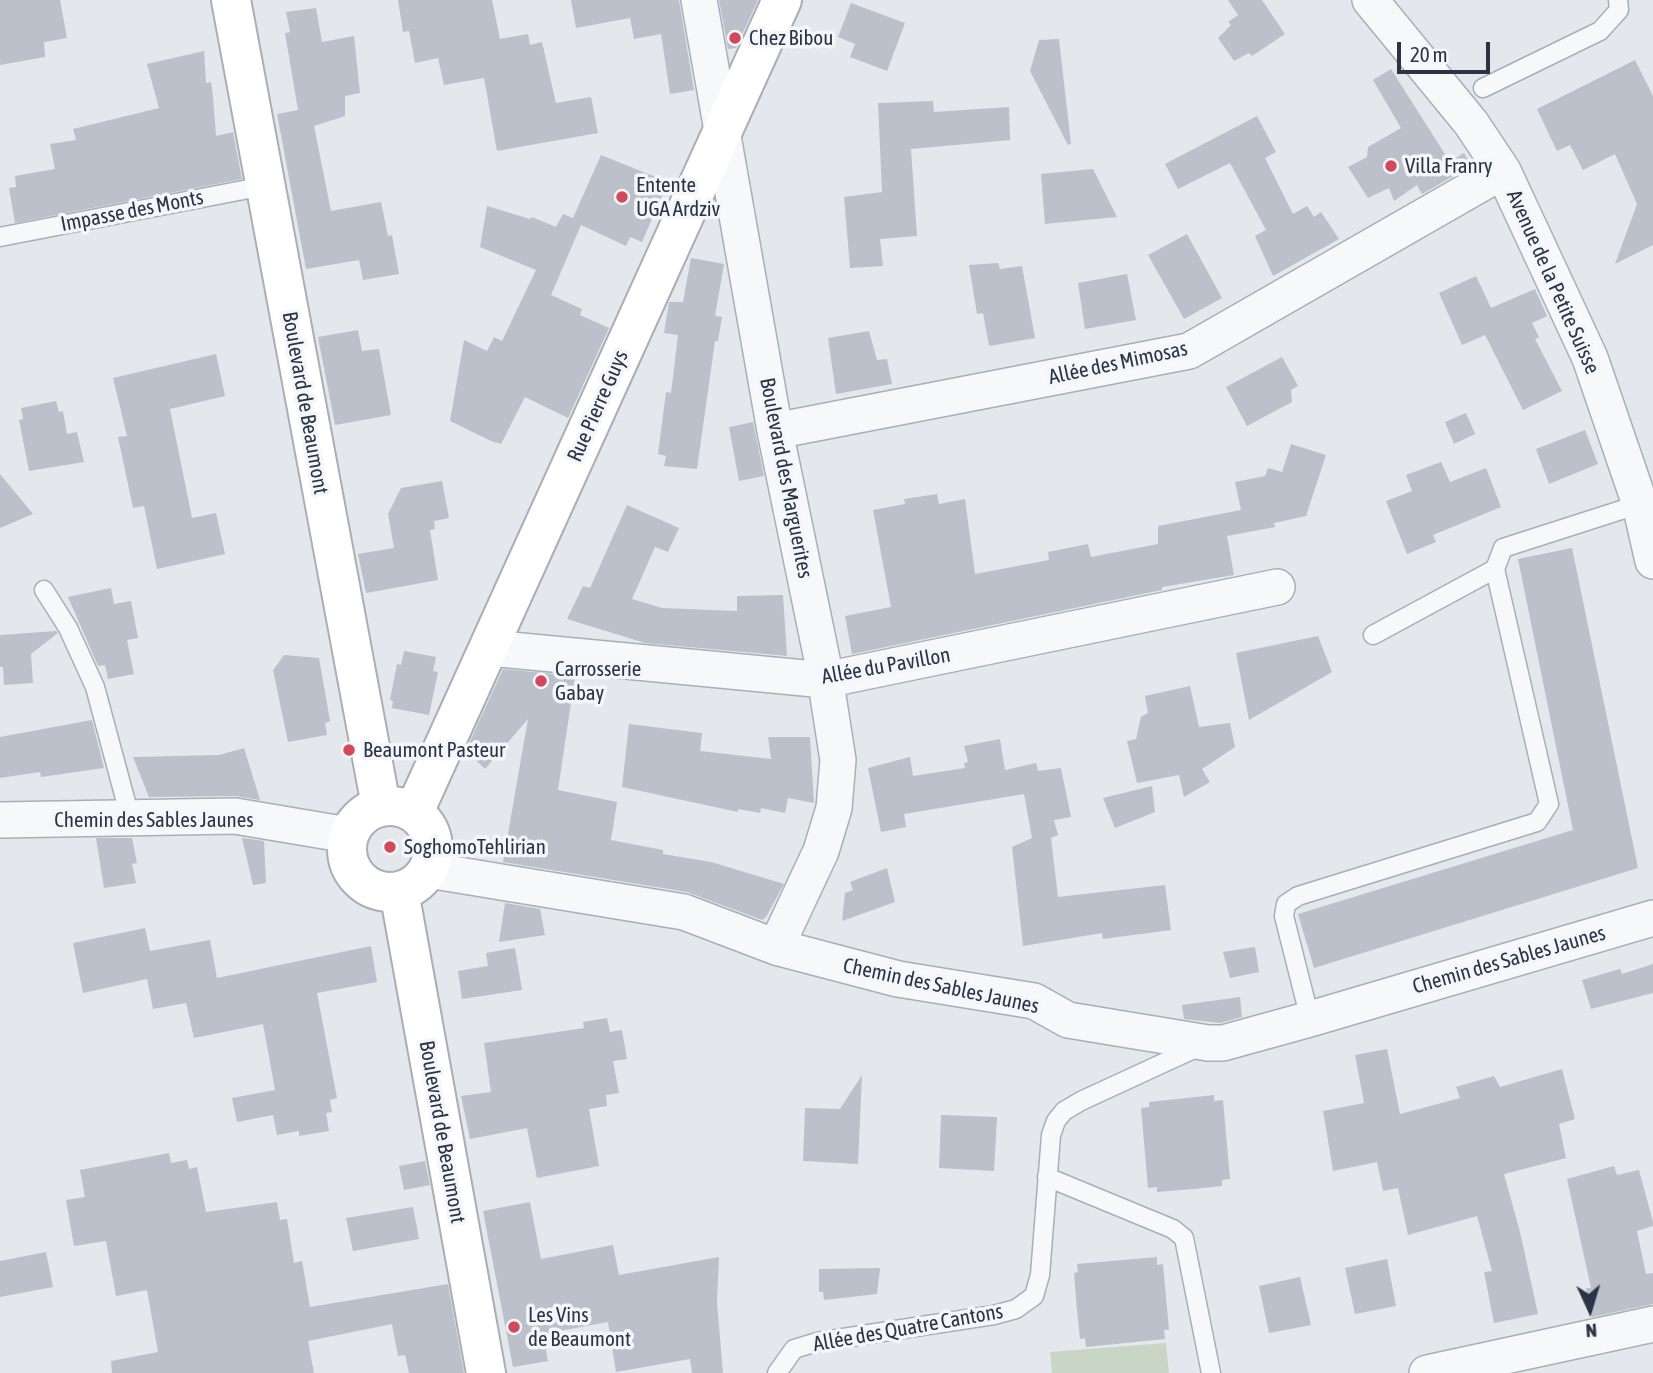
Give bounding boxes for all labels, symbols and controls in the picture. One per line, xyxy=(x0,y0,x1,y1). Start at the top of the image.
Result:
place label: Chez Bibou xyxy=(749,25,833,51)
scale bar xyxy=(1401,28,1494,72)
marker: Chez Bibou xyxy=(727,30,743,46)
text: 20 m xyxy=(1410,42,1448,66)
place label: Villa Franry xyxy=(1405,153,1493,179)
marker: Villa Franry xyxy=(1383,158,1399,174)
place label: Entente UGA Ardziv xyxy=(636,172,720,222)
street label: Impasse des Monts xyxy=(59,185,205,237)
street label: Avenue de la Petite Suisse xyxy=(1501,186,1605,378)
marker: Entente UGA Ardziv xyxy=(614,189,630,205)
street label: Boulevard de Beaumont xyxy=(277,310,333,496)
street label: Allée des Mimosas xyxy=(1046,336,1190,390)
street label: Rue Pierre Guys xyxy=(562,346,634,466)
street label: Boulevard des Marguerites xyxy=(754,376,818,580)
street label: Allée du Pavillon xyxy=(820,642,952,690)
place label: Carrosserie Gabay xyxy=(555,656,641,706)
marker: Carrosserie Gabay xyxy=(533,673,549,689)
place label: Beaumont Pasteur xyxy=(363,737,505,763)
marker: Beaumont Pasteur xyxy=(341,742,357,758)
street label: Chemin des Sables Jaunes xyxy=(54,807,254,833)
place label: SoghomoTehlirian xyxy=(404,834,546,860)
marker: SoghomoTehlirian xyxy=(382,839,398,855)
street label: Chemin des Sables Jaunes xyxy=(1410,920,1608,1000)
street label: Chemin des Sables Jaunes xyxy=(841,953,1041,1019)
street label: Boulevard de Beaumont xyxy=(414,1039,470,1225)
north arrow xyxy=(1555,1275,1625,1345)
street label: Allée des Quatre Cantons xyxy=(811,1299,1005,1357)
place label: Les Vins de Beaumont xyxy=(528,1302,631,1352)
marker: Les Vins de Beaumont xyxy=(506,1319,522,1335)
text: N xyxy=(1585,1320,1598,1342)

